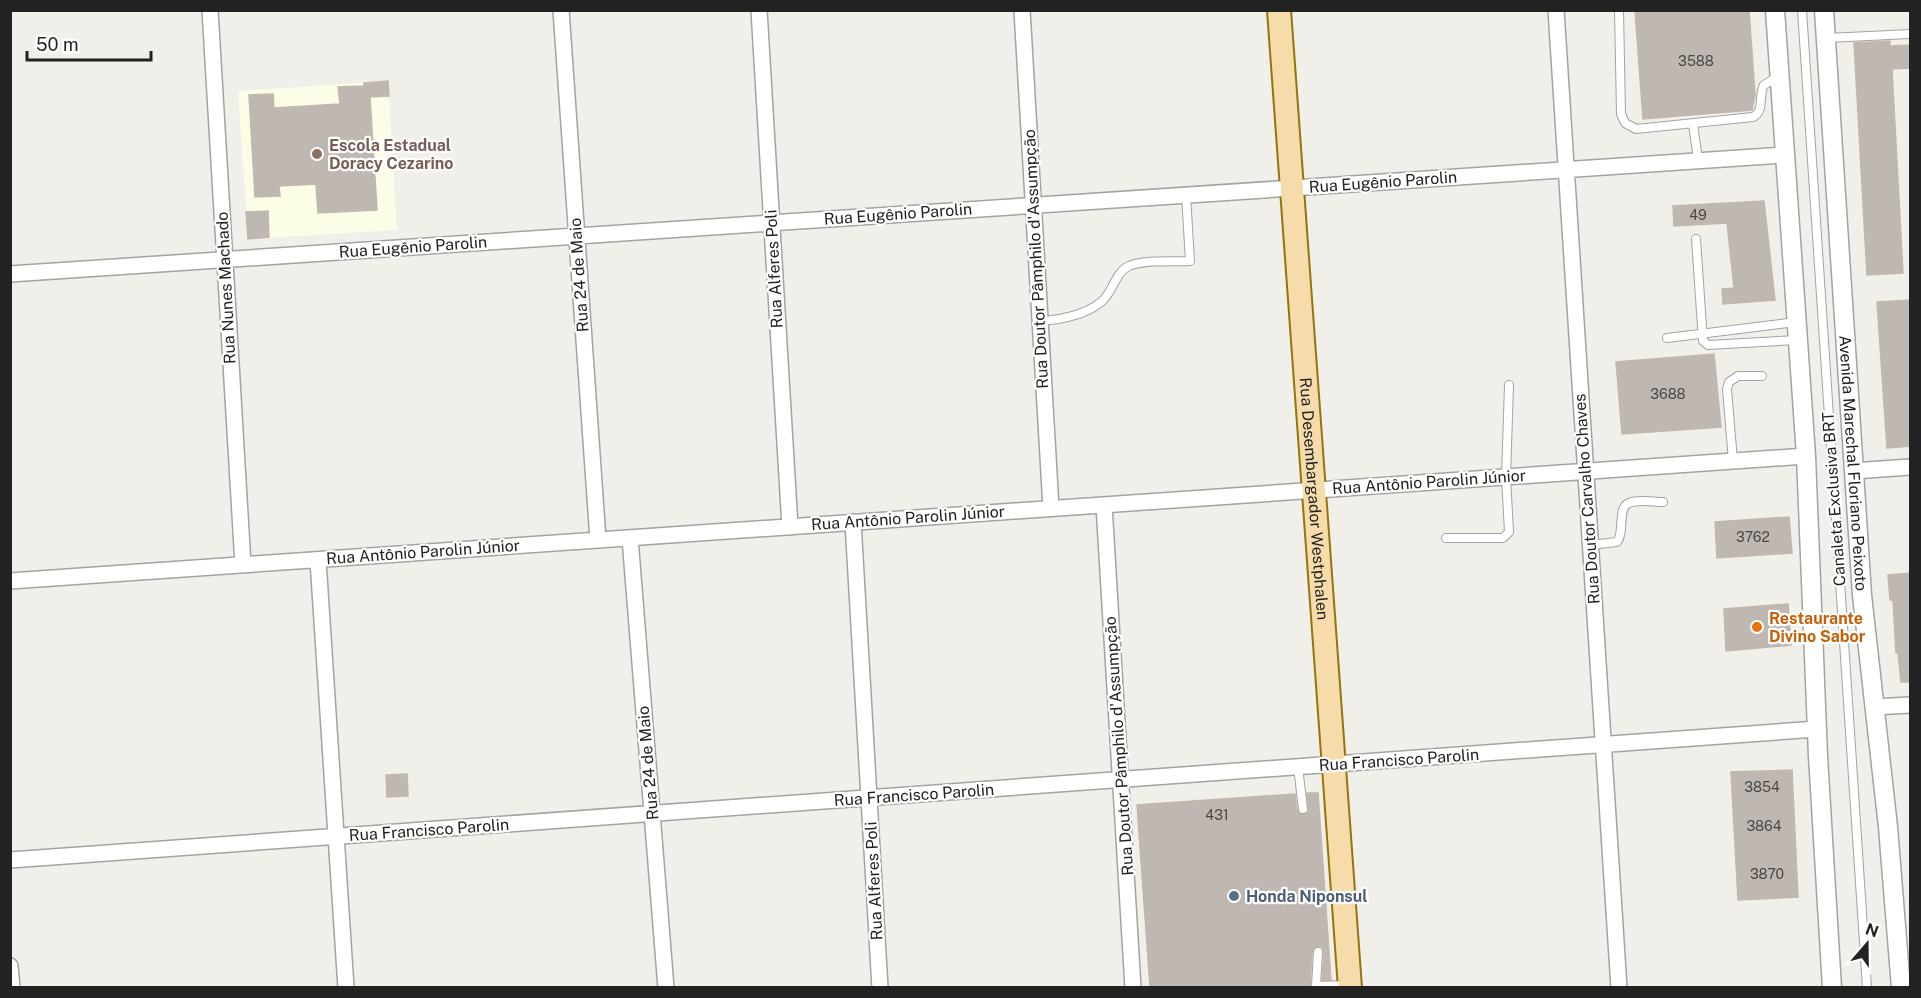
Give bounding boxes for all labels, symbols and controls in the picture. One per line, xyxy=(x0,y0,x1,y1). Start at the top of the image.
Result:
scale bar xyxy=(27,24,152,62)
text: 50 m xyxy=(36,34,79,55)
house number: 3588 xyxy=(1678,53,1714,69)
street label: Rua Doutor Pâmphilo d'Assumpção xyxy=(1020,129,1052,389)
place label: Escola Estadual Doracy Cezarino xyxy=(329,136,454,173)
marker: Escola Estadual Doracy Cezarino xyxy=(310,147,324,161)
street label: Rua Eugênio Parolin xyxy=(1308,167,1458,197)
street label: Rua Eugênio Parolin xyxy=(823,199,973,229)
house number: 49 xyxy=(1689,207,1707,223)
street label: Rua Alferes Poli xyxy=(761,209,787,329)
street label: Rua Nunes Machado xyxy=(213,211,239,365)
street label: Rua 24 de Maio xyxy=(566,217,592,333)
street label: Rua Eugênio Parolin xyxy=(338,232,488,262)
street label: Avenida Marechal Floriano Peixoto xyxy=(1836,335,1871,592)
street label: Rua Desembargador Westphalen xyxy=(1296,377,1333,621)
house number: 3688 xyxy=(1650,386,1686,402)
street label: Rua Doutor Carvalho Chaves xyxy=(1570,393,1604,605)
street label: Canaleta Exclusiva BRT xyxy=(1818,411,1850,587)
street label: Rua Antônio Parolin Júnior xyxy=(1331,466,1527,498)
street label: Rua Antônio Parolin Júnior xyxy=(810,502,1006,534)
house number: 3762 xyxy=(1736,529,1770,545)
street label: Rua Antônio Parolin Júnior xyxy=(325,536,521,568)
place label: Restaurante Divino Sabor xyxy=(1769,609,1866,646)
street label: Rua Doutor Pâmphilo d'Assumpção xyxy=(1100,616,1138,876)
marker: Restaurante Divino Sabor xyxy=(1750,620,1764,634)
street label: Rua 24 de Maio xyxy=(634,705,662,821)
street label: Rua Francisco Parolin xyxy=(1318,745,1480,775)
house number: 3854 xyxy=(1744,779,1780,795)
street label: Rua Francisco Parolin xyxy=(833,780,995,810)
house number: 431 xyxy=(1205,807,1229,823)
street label: Rua Francisco Parolin xyxy=(348,815,510,845)
house number: 3864 xyxy=(1746,818,1782,834)
street label: Rua Alferes Poli xyxy=(861,821,887,941)
house number: 3870 xyxy=(1750,866,1784,882)
place label: Honda Niponsul xyxy=(1246,887,1368,906)
marker: Honda Niponsul xyxy=(1227,889,1241,903)
north arrow xyxy=(1837,914,1897,974)
text: N xyxy=(1863,919,1881,941)

